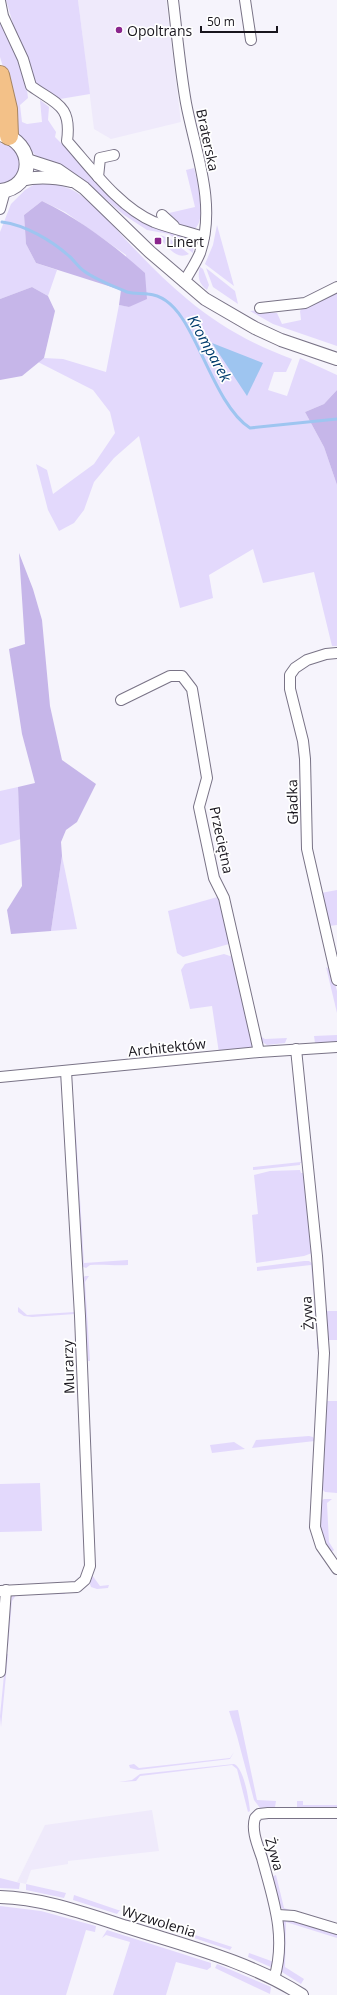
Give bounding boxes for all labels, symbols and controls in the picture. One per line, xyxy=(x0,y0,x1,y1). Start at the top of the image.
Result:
scale bar xyxy=(201,8,277,34)
text: 50 m xyxy=(207,13,235,30)
place label: Opoltrans xyxy=(127,21,192,40)
marker: Opoltrans xyxy=(114,25,124,35)
street label: Braterska xyxy=(192,107,224,173)
place label: Linert xyxy=(166,232,204,251)
marker: Linert xyxy=(153,236,163,246)
water label: Kromparek xyxy=(183,311,237,386)
street label: Gładka xyxy=(282,779,302,825)
street label: Przeciętna xyxy=(206,805,238,875)
street label: Architektów xyxy=(127,1033,207,1061)
street label: Żywa xyxy=(296,1296,318,1330)
street label: Murarzy xyxy=(58,1339,78,1394)
street label: Żywa xyxy=(261,1835,289,1873)
street label: Wyzwolenia xyxy=(119,1901,199,1941)

